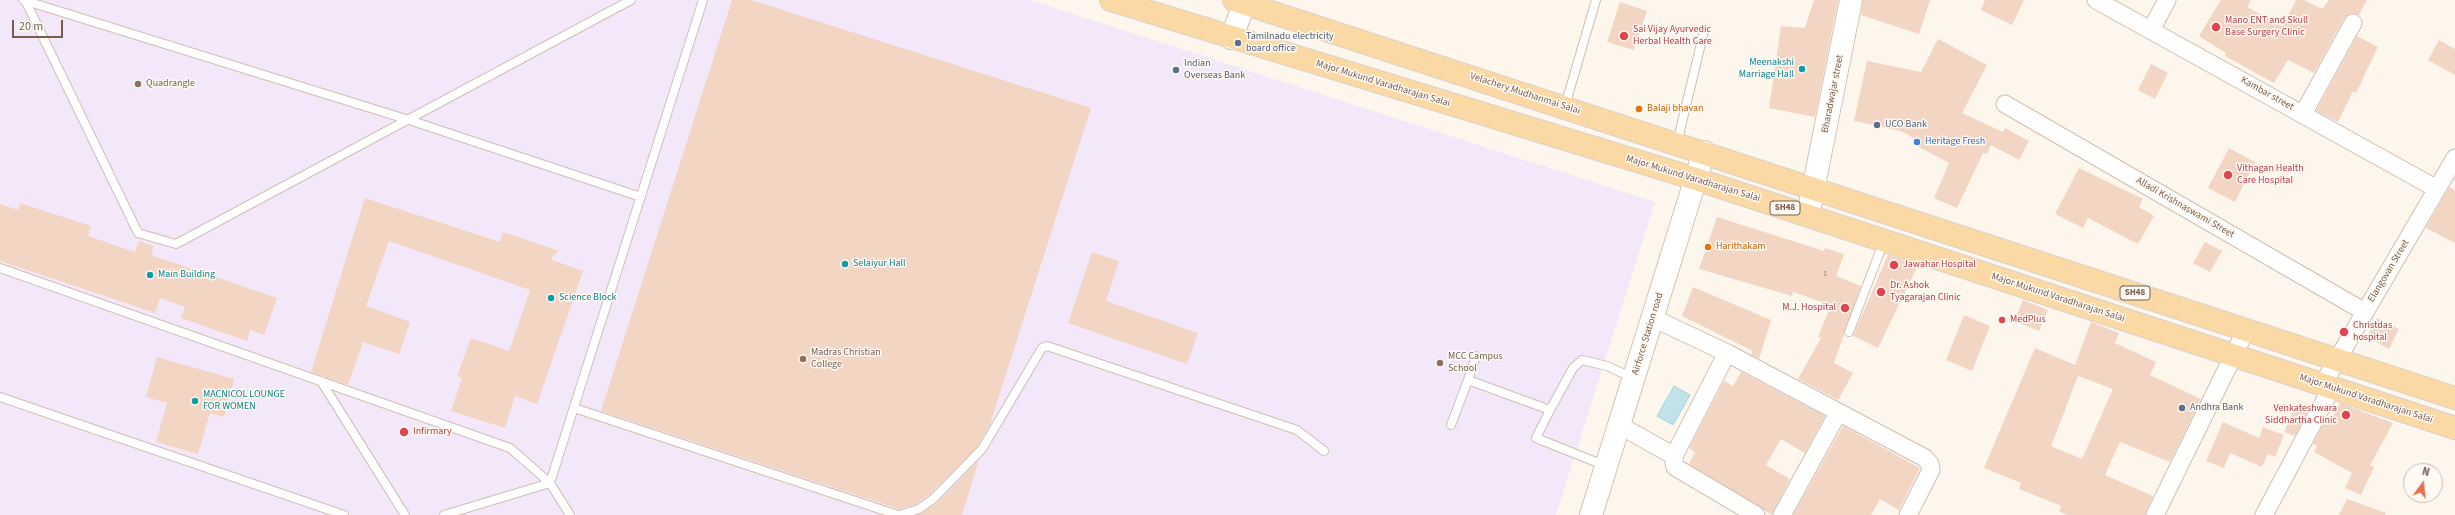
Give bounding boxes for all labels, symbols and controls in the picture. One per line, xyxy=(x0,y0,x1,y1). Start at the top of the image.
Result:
scale bar xyxy=(14,12,65,38)
place label: Mano ENT and Skull Base Surgery Clinic xyxy=(2225,15,2308,38)
text: 20 m xyxy=(19,18,43,35)
marker: Mano ENT and Skull Base Surgery Clinic xyxy=(2210,21,2222,33)
place label: Sai Vijay Ayurvedic Herbal Health Care xyxy=(1633,24,1712,48)
marker: Sai Vijay Ayurvedic Herbal Health Care xyxy=(1618,30,1630,42)
place label: Tamilnadu electricity board office xyxy=(1246,31,1334,54)
marker: Tamilnadu electricity board office xyxy=(1233,38,1243,48)
street label: Bharadwajar street xyxy=(1820,54,1846,134)
place label: Meenakshi Marriage Hall xyxy=(1739,57,1794,80)
place label: Indian Overseas Bank xyxy=(1184,58,1245,82)
street label: Major Mukund Varadharajan Salai xyxy=(1314,58,1452,110)
marker: Meenakshi Marriage Hall xyxy=(1797,64,1807,74)
marker: Indian Overseas Bank xyxy=(1171,65,1181,75)
street label: Velachery Mudhanmai Salai xyxy=(1468,70,1582,118)
street label: Kambar street xyxy=(2238,74,2296,114)
place label: Quadrangle xyxy=(146,78,195,90)
marker: Quadrangle xyxy=(133,79,143,89)
place label: Balaji bhavan xyxy=(1647,103,1703,115)
marker: Balaji bhavan xyxy=(1634,104,1644,114)
place label: UCO Bank xyxy=(1885,119,1927,131)
marker: UCO Bank xyxy=(1872,120,1882,130)
place label: Heritage Fresh xyxy=(1925,136,1985,148)
marker: Heritage Fresh xyxy=(1912,137,1922,147)
street label: Major Mukund Varadharajan Salai xyxy=(1624,153,1762,205)
place label: Vithagan Health Care Hospital xyxy=(2237,163,2304,186)
marker: Vithagan Health Care Hospital xyxy=(2222,169,2234,181)
street label: Alladi Krishnaswami Street xyxy=(2134,175,2236,241)
road number: SH48 xyxy=(1770,201,1800,215)
street label: Elangovan Street xyxy=(2366,238,2412,304)
place label: Harithakam xyxy=(1716,241,1766,253)
marker: Harithakam xyxy=(1703,242,1713,252)
place label: Selaiyur Hall xyxy=(853,258,906,270)
marker: Selaiyur Hall xyxy=(840,259,850,269)
marker: Jawahar Hospital xyxy=(1888,259,1900,271)
place label: Jawahar Hospital xyxy=(1903,259,1976,271)
place label: Main Building xyxy=(158,269,215,281)
house number: 1 xyxy=(1823,269,1827,279)
marker: Main Building xyxy=(145,270,155,280)
street label: Major Mukund Varadharajan Salai xyxy=(1990,271,2126,325)
place label: Dr. Ashok Tyagarajan Clinic xyxy=(1890,280,1961,304)
marker: Dr. Ashok Tyagarajan Clinic xyxy=(1875,286,1887,298)
road number: SH48 xyxy=(2120,286,2150,300)
street label: Airforce Station road xyxy=(1630,291,1666,377)
place label: Science Block xyxy=(559,292,616,304)
marker: Science Block xyxy=(546,293,556,303)
place label: M.J. Hospital xyxy=(1782,302,1836,314)
marker: M.J. Hospital xyxy=(1839,302,1851,314)
place label: MedPlus xyxy=(2010,314,2046,326)
marker: MedPlus xyxy=(1997,315,2007,325)
place label: Christdas hospital xyxy=(2353,320,2392,344)
marker: Christdas hospital xyxy=(2338,326,2350,338)
place label: Madras Christian College xyxy=(811,347,881,370)
place label: MCC Campus School xyxy=(1448,351,1503,374)
marker: Madras Christian College xyxy=(798,354,808,364)
marker: MCC Campus School xyxy=(1435,358,1445,368)
street label: Major Mukund Varadharajan Salai xyxy=(2298,372,2434,426)
place label: MACNICOL LOUNGE FOR WOMEN xyxy=(203,389,285,412)
marker: MACNICOL LOUNGE FOR WOMEN xyxy=(190,396,200,406)
place label: Andhra Bank xyxy=(2190,402,2244,414)
marker: Andhra Bank xyxy=(2177,403,2187,413)
place label: Venkateshwara Siddhartha Clinic xyxy=(2265,403,2337,426)
marker: Venkateshwara Siddhartha Clinic xyxy=(2340,409,2352,421)
marker: Infirmary xyxy=(398,426,410,438)
place label: Infirmary xyxy=(413,426,452,438)
north arrow xyxy=(2403,463,2443,503)
text: N xyxy=(2420,464,2431,480)

